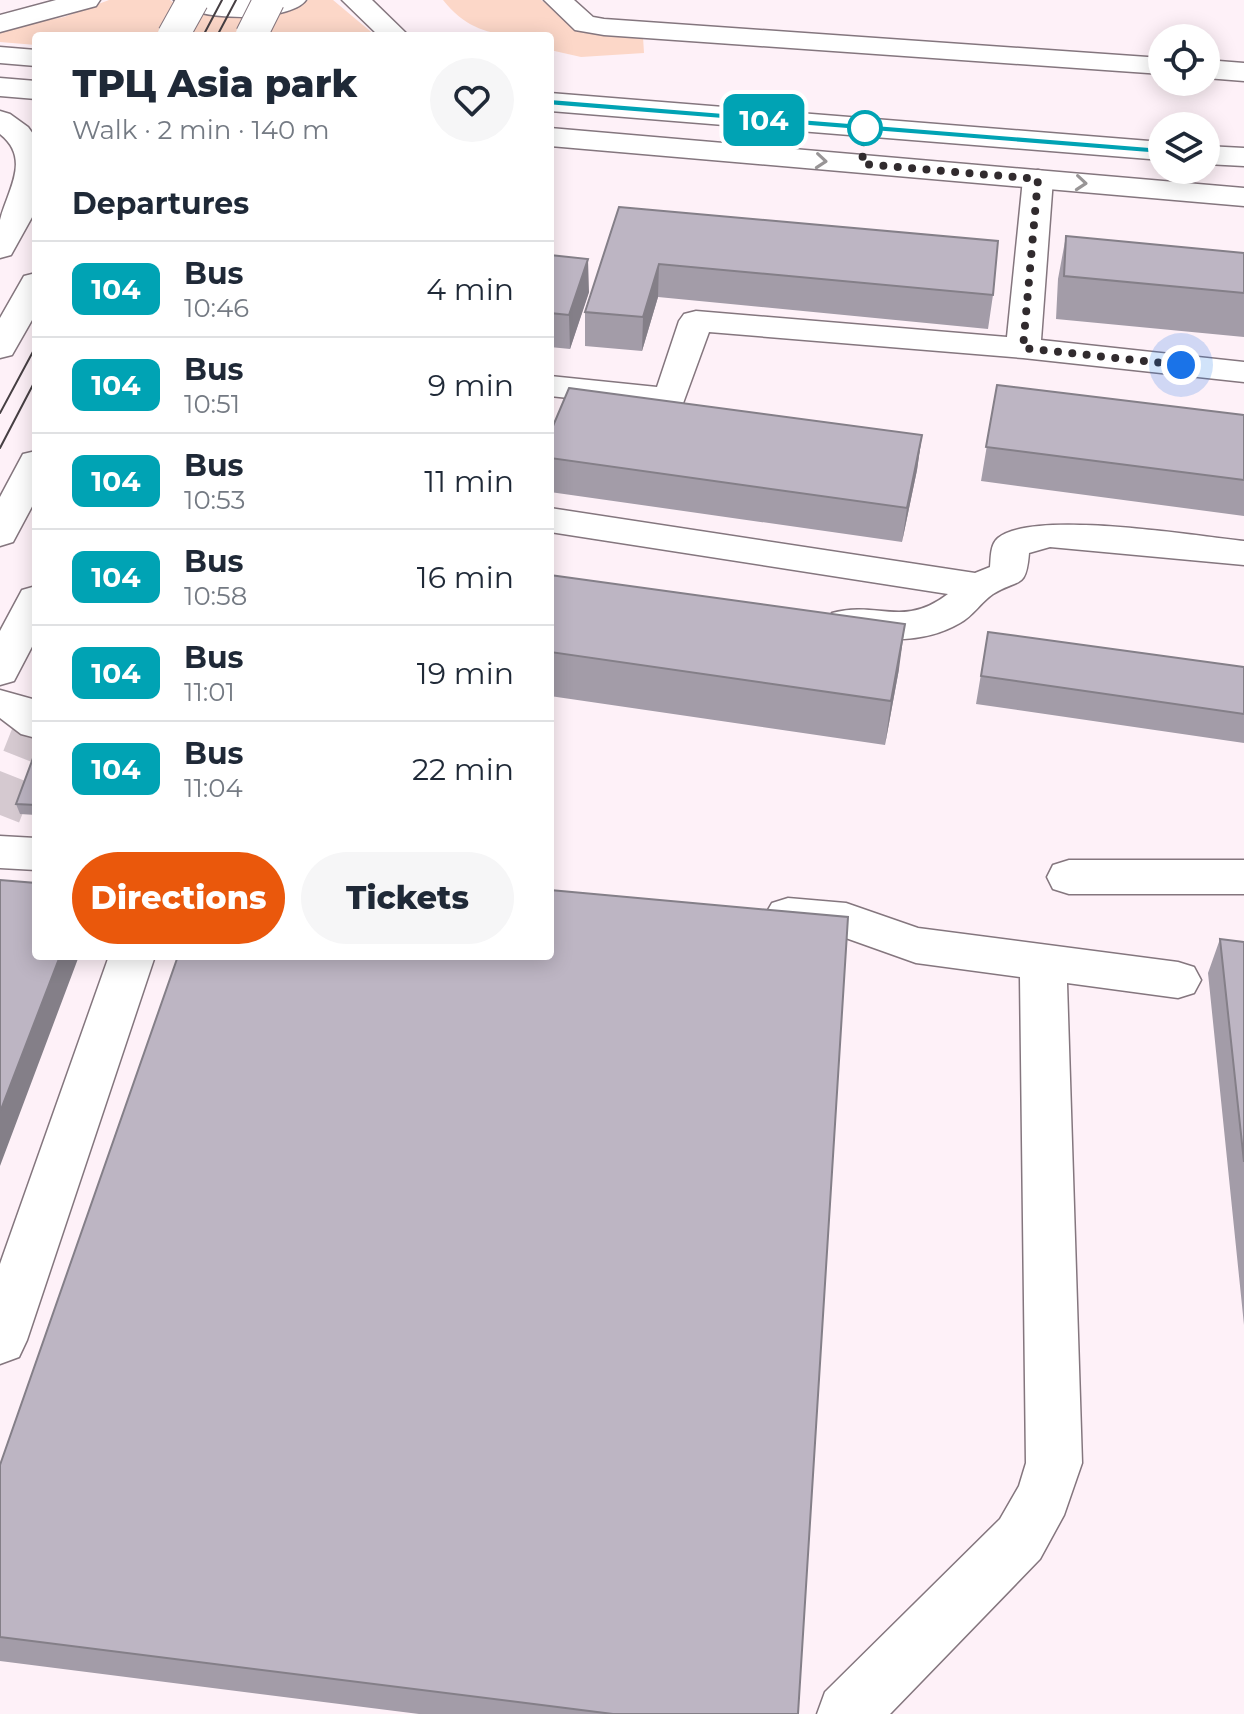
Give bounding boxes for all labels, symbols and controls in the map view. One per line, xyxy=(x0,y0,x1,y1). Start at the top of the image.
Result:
map controls xyxy=(1148,24,1220,184)
button: locate xyxy=(1148,24,1220,96)
button: heart xyxy=(430,58,514,142)
text: ТРЦ Asia park xyxy=(72,60,357,107)
line badge: 104 xyxy=(718,94,810,146)
text: 104 xyxy=(739,103,789,137)
unlabelled marker xyxy=(848,111,882,145)
button: layers xyxy=(1148,112,1220,184)
text: Walk · 2 min · 140 m xyxy=(72,114,330,146)
one-way arrow xyxy=(815,152,828,169)
one-way arrow xyxy=(1074,174,1087,191)
text: Departures xyxy=(72,185,249,222)
text: Bus xyxy=(184,255,244,292)
text: 4 min xyxy=(426,271,514,308)
text: 104 xyxy=(91,272,141,306)
text: 10:46 xyxy=(184,292,249,324)
your location xyxy=(1161,345,1201,385)
text: Bus xyxy=(184,351,244,388)
text: 9 min xyxy=(428,367,514,404)
text: 104 xyxy=(91,368,141,402)
text: 10:51 xyxy=(184,388,240,420)
text: Bus xyxy=(184,447,244,484)
text: 11 min xyxy=(424,463,514,500)
text: 104 xyxy=(91,464,141,498)
text: 10:53 xyxy=(184,484,245,516)
text: Bus xyxy=(184,543,244,580)
text: 16 min xyxy=(417,559,514,596)
text: 104 xyxy=(91,560,141,594)
text: 10:58 xyxy=(184,580,247,612)
text: Bus xyxy=(184,639,244,676)
text: 19 min xyxy=(417,655,514,692)
text: 104 xyxy=(91,656,141,690)
text: 11:01 xyxy=(184,676,235,708)
text: Bus xyxy=(184,735,244,772)
text: 22 min xyxy=(412,751,514,788)
text: 104 xyxy=(91,752,141,786)
text: 11:04 xyxy=(184,772,243,804)
button: Directions xyxy=(72,852,285,944)
button: Tickets xyxy=(301,852,514,944)

